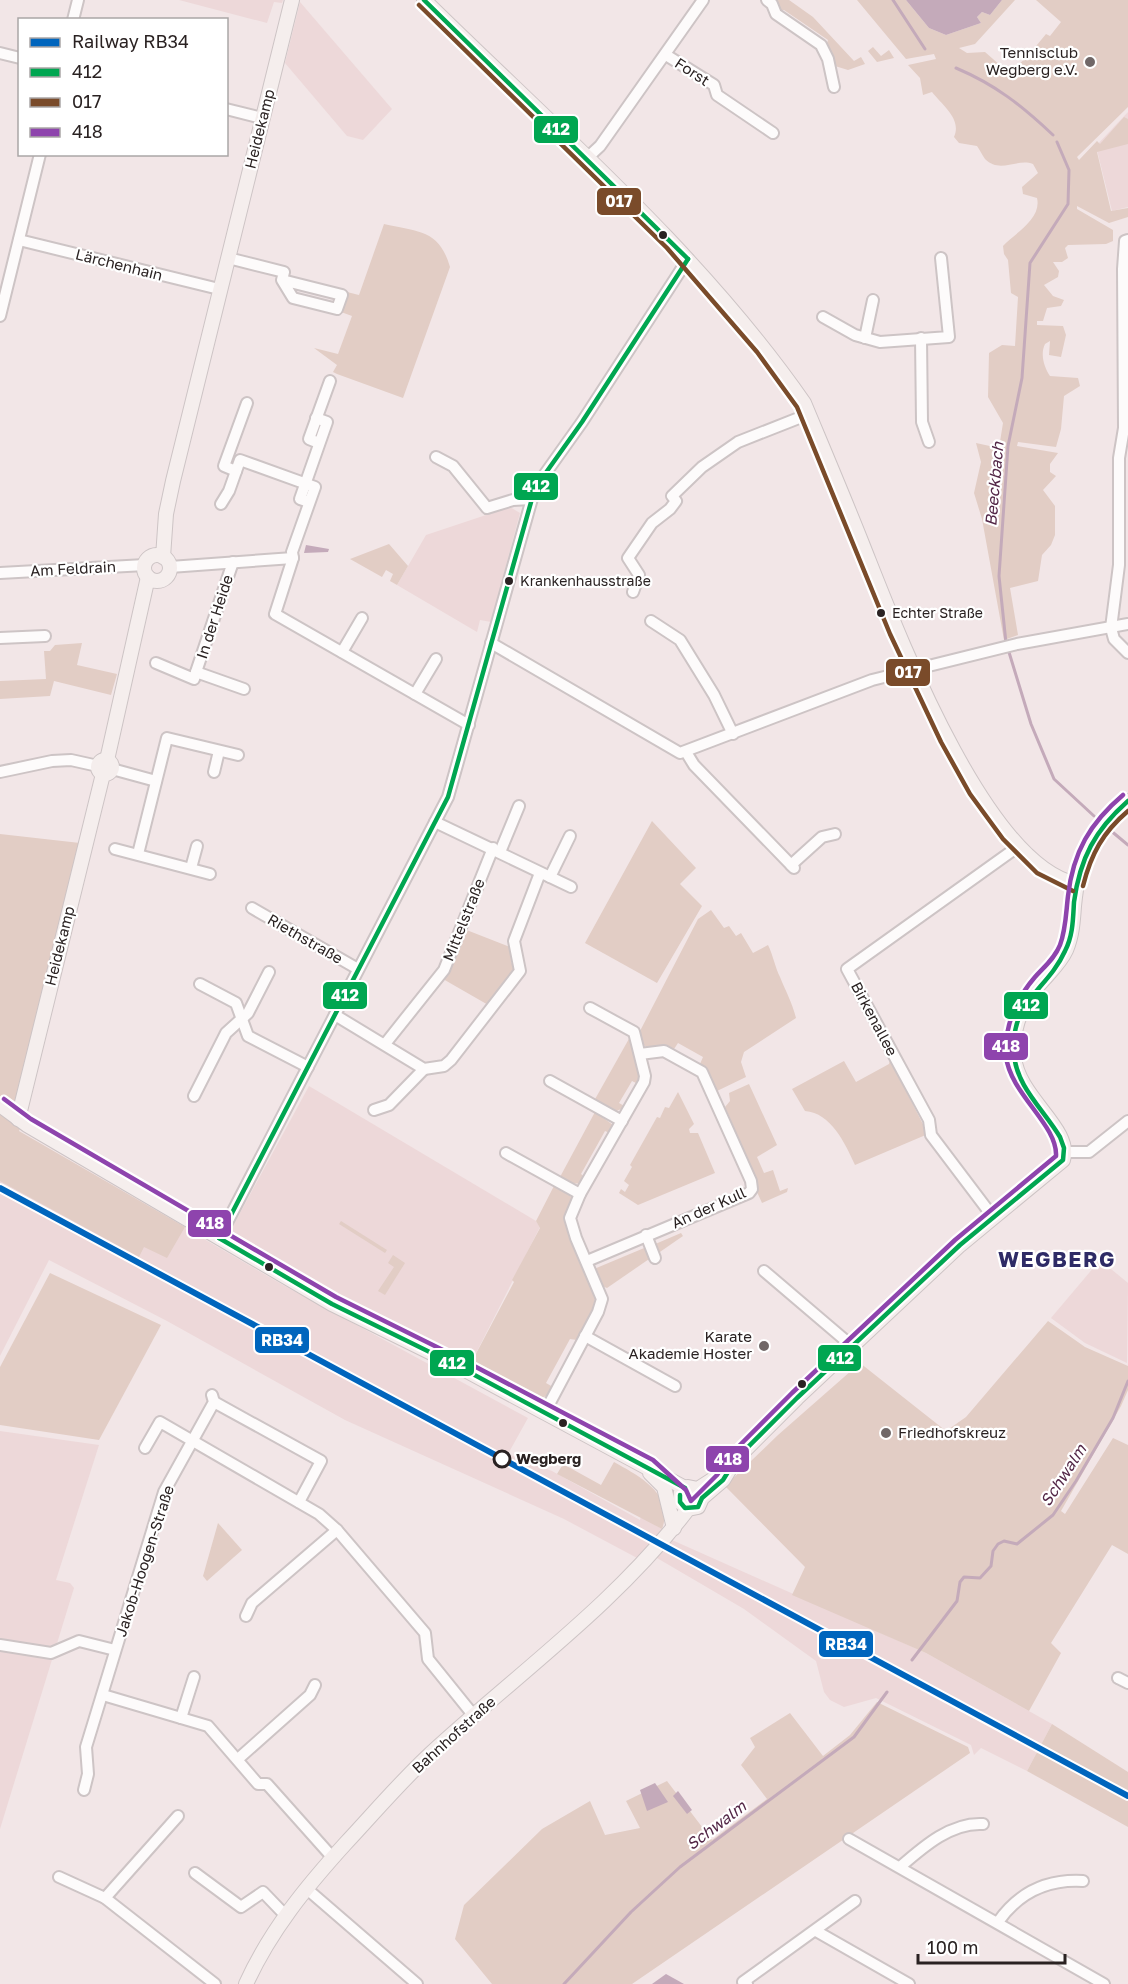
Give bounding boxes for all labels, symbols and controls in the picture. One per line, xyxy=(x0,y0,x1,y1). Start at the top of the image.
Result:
legend xyxy=(18,18,228,156)
text: Railway RB34 xyxy=(72,30,189,52)
place label: Tennisclub Wegberg e.V. xyxy=(986,43,1078,78)
street label: Forst xyxy=(672,53,713,89)
marker: Tennisclub Wegberg e.V. xyxy=(1083,55,1097,69)
text: 412 xyxy=(72,60,102,82)
street label: Heidekamp xyxy=(240,87,278,170)
text: 017 xyxy=(72,90,101,112)
line badge: 412 xyxy=(533,115,579,144)
text: 412 xyxy=(542,119,570,139)
text: 418 xyxy=(72,120,103,142)
line badge: 017 xyxy=(596,187,642,216)
text: 017 xyxy=(605,191,633,211)
unlabelled marker xyxy=(657,229,669,241)
street label: Lärchenhain xyxy=(74,245,165,284)
water label: Beeckbach xyxy=(980,440,1008,527)
line badge: 412 xyxy=(513,472,559,501)
text: 412 xyxy=(522,476,550,496)
street label: Am Feldrain xyxy=(30,557,116,579)
street label: In der Heide xyxy=(192,572,236,661)
place label: Krankenhausstraße xyxy=(520,572,651,589)
marker: Krankenhausstraße xyxy=(503,575,515,587)
place label: Echter Straße xyxy=(892,604,983,621)
marker: Echter Straße xyxy=(875,607,887,619)
line badge: 017 xyxy=(885,658,931,687)
text: 017 xyxy=(894,662,922,682)
street label: Mittelstraße xyxy=(438,875,488,964)
street label: Heidekamp xyxy=(40,904,78,987)
street label: Riethstraße xyxy=(265,909,346,967)
street label: Birkenallee xyxy=(848,978,902,1059)
line badge: 412 xyxy=(322,981,368,1010)
text: 412 xyxy=(331,985,359,1005)
line badge: 412 xyxy=(1003,991,1049,1020)
text: 412 xyxy=(1012,995,1040,1015)
line badge: 418 xyxy=(983,1032,1029,1061)
text: 418 xyxy=(992,1036,1020,1056)
street label: An der Kull xyxy=(669,1183,749,1231)
line badge: 418 xyxy=(187,1209,232,1238)
text: 418 xyxy=(196,1213,224,1233)
district label: WEGBERG xyxy=(998,1246,1116,1272)
unlabelled marker xyxy=(263,1261,275,1273)
line badge: RB34 xyxy=(254,1326,310,1354)
place label: Karate Akademie Hoster xyxy=(629,1327,752,1362)
text: RB34 xyxy=(261,1330,303,1350)
marker: Karate Akademie Hoster xyxy=(757,1339,771,1353)
line badge: 412 xyxy=(817,1344,862,1372)
text: 412 xyxy=(826,1348,854,1368)
line badge: 412 xyxy=(429,1349,475,1377)
text: 412 xyxy=(438,1353,466,1373)
unlabelled marker xyxy=(796,1378,808,1390)
unlabelled marker xyxy=(557,1417,569,1429)
place label: Friedhofskreuz xyxy=(898,1423,1006,1441)
marker: Friedhofskreuz xyxy=(879,1426,893,1440)
water label: Schwalm xyxy=(1036,1440,1091,1510)
line badge: 418 xyxy=(705,1445,750,1473)
place label: Wegberg xyxy=(516,1449,581,1467)
text: 418 xyxy=(714,1449,742,1469)
marker: Wegberg xyxy=(493,1450,511,1468)
street label: Jakob-Hoogen-Straße xyxy=(111,1482,177,1639)
line badge: RB34 xyxy=(818,1630,874,1658)
text: RB34 xyxy=(825,1634,867,1654)
street label: Bahnhofstraße xyxy=(408,1692,499,1776)
water label: Schwalm xyxy=(682,1796,750,1854)
scale bar xyxy=(918,1927,1065,1965)
text: 100 m xyxy=(927,1936,978,1958)

